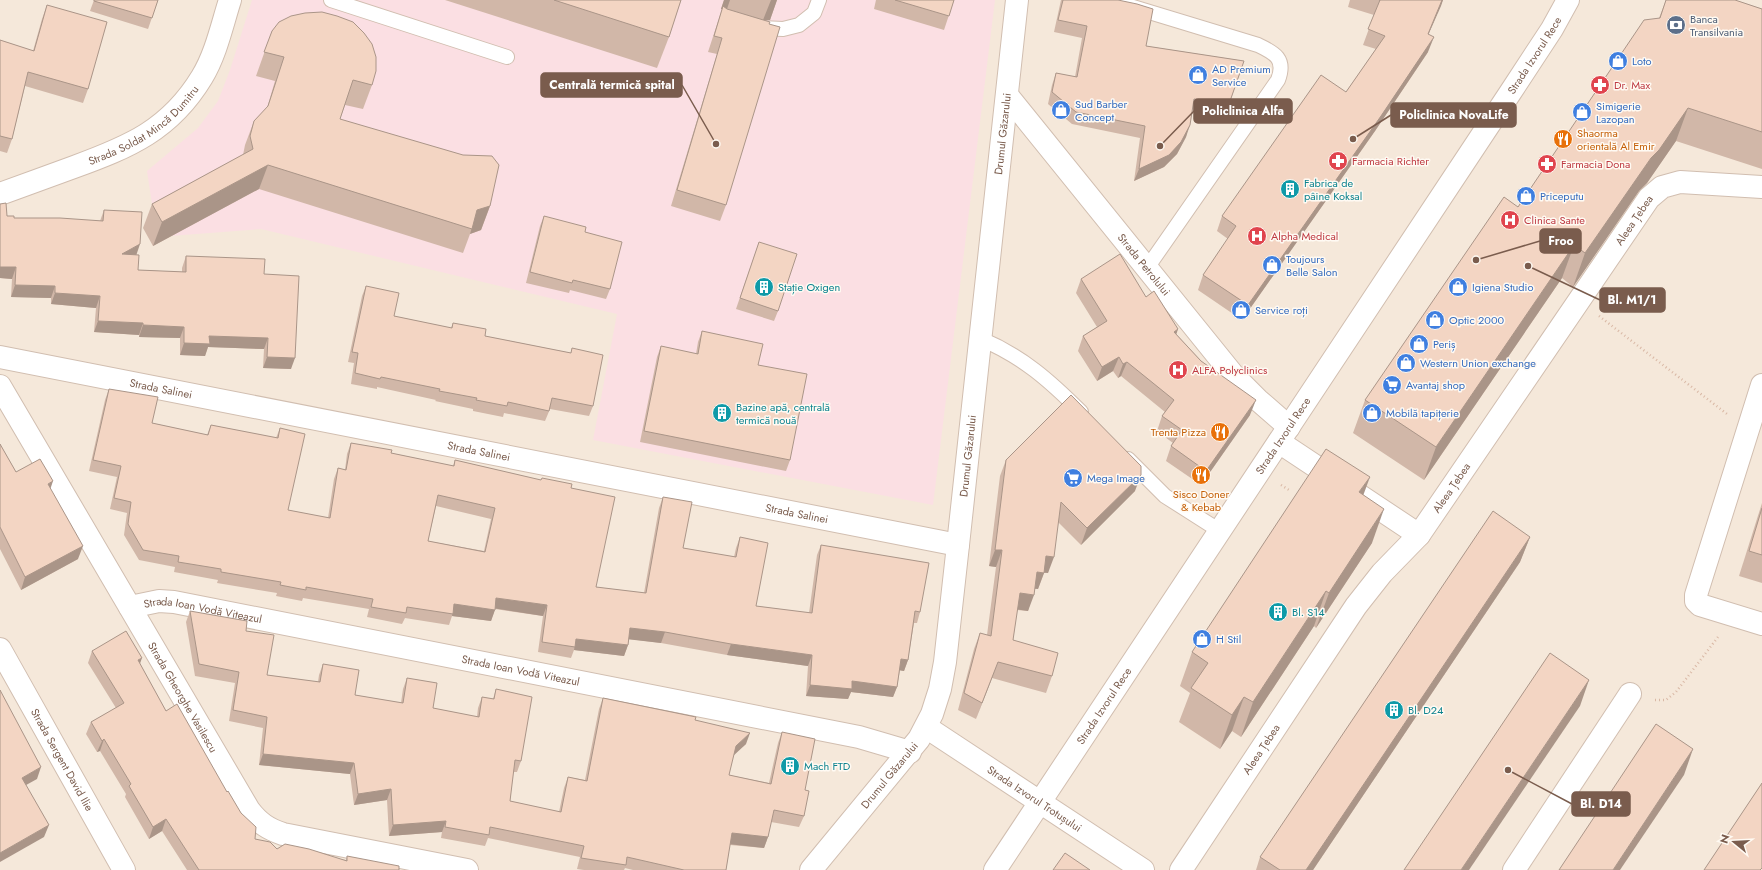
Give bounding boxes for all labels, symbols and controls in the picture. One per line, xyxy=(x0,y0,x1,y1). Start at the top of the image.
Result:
place label: Banca Transilvania xyxy=(1690,11,1743,40)
street label: Strada Izvorul Rece xyxy=(1503,13,1565,97)
bank icon: Banca Transilvania xyxy=(1665,14,1687,36)
shop icon: Loto xyxy=(1607,50,1629,72)
place label: Loto xyxy=(1632,53,1652,69)
place label: AD Premium Service xyxy=(1212,61,1271,90)
shop icon: AD Premium Service xyxy=(1187,64,1209,86)
callout: Centrală termică spital xyxy=(541,73,682,97)
pharmacy icon: Dr. Max xyxy=(1589,74,1611,96)
text: Centrală termică spital xyxy=(549,76,675,94)
place label: Dr. Max xyxy=(1614,77,1650,93)
street label: Strada Soldat Mincă Dumitru xyxy=(86,82,202,169)
street label: Drumul Găzarului xyxy=(990,92,1015,176)
place label: Sud Barber Concept xyxy=(1075,96,1128,125)
place label: Simigerie Lazopan xyxy=(1596,98,1641,127)
shop icon: Sud Barber Concept xyxy=(1050,99,1072,121)
callout: Policlinica Alfa xyxy=(1194,99,1292,123)
shop icon: Simigerie Lazopan xyxy=(1571,101,1593,123)
text: Policlinica Alfa xyxy=(1202,102,1284,120)
callout: Policlinica NovaLife xyxy=(1391,103,1516,127)
text: Policlinica NovaLife xyxy=(1399,106,1509,124)
place label: Shaorma orientală Al Emir xyxy=(1577,125,1655,154)
restaurant icon: Shaorma orientală Al Emir xyxy=(1552,128,1574,150)
pharmacy icon: Farmacia Richter xyxy=(1327,150,1349,172)
place label: Farmacia Richter xyxy=(1352,153,1429,169)
pharmacy icon: Farmacia Dona xyxy=(1536,153,1558,175)
place label: Farmacia Dona xyxy=(1561,156,1630,172)
place label: Fabrica de pâine Koksal xyxy=(1304,175,1362,204)
building icon: Fabrica de pâine Koksal xyxy=(1279,178,1301,200)
shop icon: Priceputu xyxy=(1515,185,1537,207)
place label: Priceputu xyxy=(1540,188,1584,204)
street label: Aleea Țebea xyxy=(1611,192,1657,249)
hospital icon: Clinica Sante xyxy=(1499,209,1521,231)
place label: Clinica Sante xyxy=(1524,212,1585,228)
hospital icon: Alpha Medical xyxy=(1246,225,1268,247)
place label: Alpha Medical xyxy=(1271,228,1338,244)
callout: Froo xyxy=(1540,229,1581,253)
street label: Strada Petrolului xyxy=(1114,230,1174,299)
text: Froo xyxy=(1548,232,1574,250)
place label: Toujours Belle Salon xyxy=(1286,251,1337,280)
shop icon: Toujours Belle Salon xyxy=(1261,254,1283,276)
building icon: Stație Oxigen xyxy=(753,276,775,298)
shop icon: Igiena Studio xyxy=(1447,276,1469,298)
place label: Stație Oxigen xyxy=(778,279,840,295)
place label: Igiena Studio xyxy=(1472,279,1533,295)
callout: Bl. M1/1 xyxy=(1600,288,1665,312)
text: Bl. M1/1 xyxy=(1608,291,1656,309)
shop icon: Service roți xyxy=(1230,299,1252,321)
place label: Service roți xyxy=(1255,302,1308,318)
shop icon: Optic 2000 xyxy=(1424,309,1446,331)
place label: Optic 2000 xyxy=(1449,312,1504,328)
shop icon: Periș xyxy=(1408,333,1430,355)
place label: Periș xyxy=(1433,336,1456,352)
shop icon: Western Union exchange xyxy=(1395,352,1417,374)
place label: Western Union exchange xyxy=(1420,355,1536,371)
hospital icon: ALFA Polyclinics xyxy=(1167,359,1189,381)
place label: ALFA Polyclinics xyxy=(1192,362,1268,378)
supermarket icon: Avantaj shop xyxy=(1381,374,1403,396)
street label: Strada Salinei xyxy=(128,375,194,403)
place label: Avantaj shop xyxy=(1406,377,1465,393)
street label: Strada Izvorul Rece xyxy=(1251,394,1314,477)
place label: Bazine apă, centrală termică nouă xyxy=(736,399,830,428)
building icon: Bazine apă, centrală termică nouă xyxy=(711,402,733,424)
shop icon: Mobilă tapițerie xyxy=(1361,402,1383,424)
place label: Mobilă tapițerie xyxy=(1386,405,1459,421)
street label: Drumul Găzarului xyxy=(955,414,980,498)
restaurant icon: Trenta Pizza xyxy=(1209,421,1231,443)
place label: Trenta Pizza xyxy=(1151,424,1206,440)
street label: Strada Salinei xyxy=(446,437,512,465)
street label: Aleea Țebea xyxy=(1428,459,1474,516)
restaurant icon: Sisco Doner & Kebab xyxy=(1190,464,1212,486)
supermarket icon: Mega Image xyxy=(1062,467,1084,489)
place label: Mega Image xyxy=(1087,470,1145,486)
place label: Sisco Doner & Kebab xyxy=(1173,486,1230,515)
street label: Strada Salinei xyxy=(764,499,830,527)
street label: Strada Ioan Vodă Viteazul xyxy=(142,593,263,627)
building icon: Bl. S14 xyxy=(1267,601,1289,623)
place label: Bl. S14 xyxy=(1292,604,1325,620)
shop icon: H Stil xyxy=(1191,628,1213,650)
place label: H Stil xyxy=(1216,631,1241,647)
street label: Strada Gheorghe Vasilescu xyxy=(144,639,222,756)
street label: Strada Ioan Vodă Viteazul xyxy=(460,651,581,690)
street label: Strada Izvorul Rece xyxy=(1072,664,1135,748)
building icon: Bl. D24 xyxy=(1383,699,1405,721)
place label: Bl. D24 xyxy=(1408,702,1444,718)
street label: Strada Sergent David Ilie xyxy=(27,705,98,814)
street label: Aleea Țebea xyxy=(1238,721,1284,778)
street label: Drumul Găzarului xyxy=(857,738,922,812)
building icon: Mach FTD xyxy=(779,755,801,777)
place label: Mach FTD xyxy=(804,758,851,774)
street label: Strada Izvorul Trotușului xyxy=(984,761,1085,836)
callout: Bl. D14 xyxy=(1572,792,1630,816)
text: Bl. D14 xyxy=(1580,795,1622,813)
north arrow xyxy=(1714,822,1754,862)
text: N xyxy=(1716,832,1733,846)

